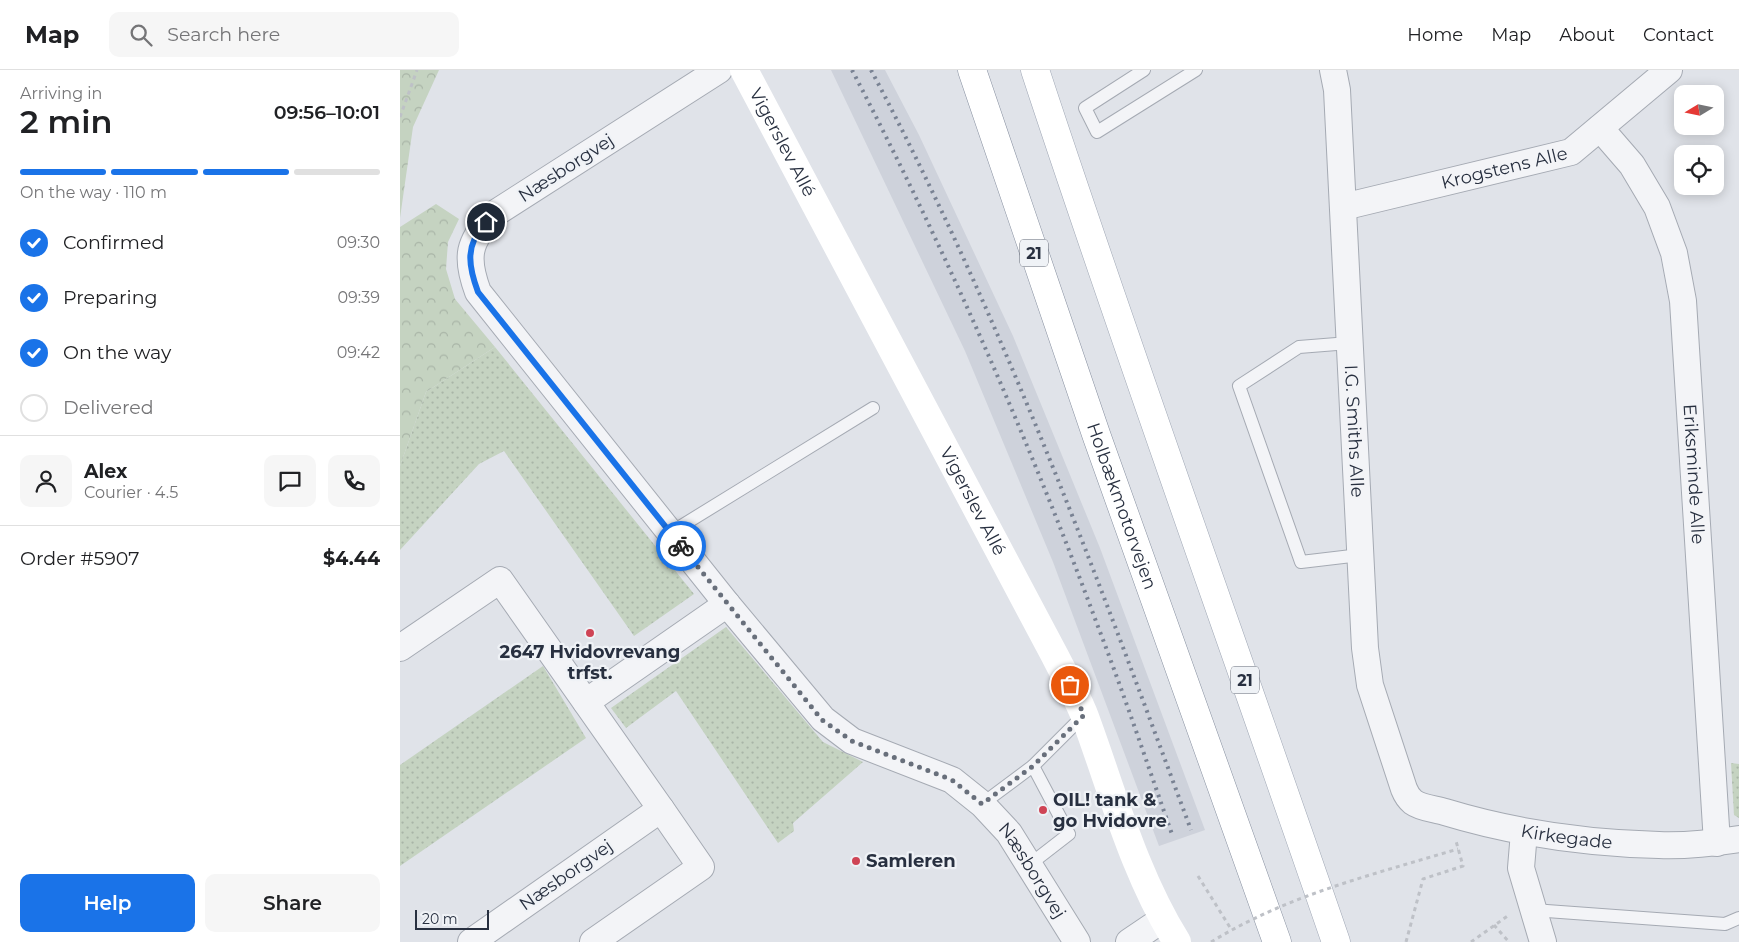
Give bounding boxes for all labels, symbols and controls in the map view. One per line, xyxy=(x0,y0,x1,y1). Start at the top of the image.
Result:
search box xyxy=(109,12,459,57)
text: Map xyxy=(25,20,79,49)
icon: search xyxy=(127,21,155,49)
text: Search here xyxy=(167,23,280,46)
text: Home xyxy=(1407,24,1463,46)
text: Map xyxy=(1491,24,1531,46)
text: About xyxy=(1559,24,1615,46)
text: Contact xyxy=(1643,24,1714,46)
text: Arriving in xyxy=(20,84,102,103)
street label: Vigerslev Allé xyxy=(745,84,820,201)
north arrow xyxy=(1674,85,1724,135)
map controls xyxy=(1674,85,1724,195)
text: 09:56–10:01 xyxy=(274,101,380,124)
text: 2 min xyxy=(20,102,112,141)
street label: Næsborgvej xyxy=(514,129,618,207)
street label: Krogstens Alle xyxy=(1439,142,1570,194)
button: locate xyxy=(1674,145,1724,195)
text: On the way · 110 m xyxy=(20,183,167,202)
pin xyxy=(465,201,507,243)
icon: home xyxy=(472,208,500,236)
icon: check xyxy=(20,229,48,257)
text: Confirmed xyxy=(63,231,164,254)
text: 09:30 xyxy=(337,233,380,252)
road number: 21 xyxy=(1020,240,1048,267)
icon: check xyxy=(20,284,48,312)
text: Preparing xyxy=(63,286,158,309)
text: 09:39 xyxy=(338,288,380,307)
icon: check xyxy=(20,339,48,367)
text: On the way xyxy=(63,341,171,364)
text: 09:42 xyxy=(337,343,380,362)
street label: I.G. Smiths Alle xyxy=(1340,364,1368,498)
text: Delivered xyxy=(63,396,154,419)
street label: Eriksminde Alle xyxy=(1678,403,1709,545)
street label: Holbækmotorvejen xyxy=(1082,420,1161,592)
street label: Vigerslev Allé xyxy=(935,443,1011,559)
button: person xyxy=(20,455,72,507)
button: chat xyxy=(264,455,316,507)
button: phone xyxy=(328,455,380,507)
text: Alex xyxy=(84,460,127,483)
text: Courier · 4.5 xyxy=(84,483,178,502)
courier xyxy=(656,521,706,571)
icon: bike xyxy=(667,532,695,560)
text: Order #5907 xyxy=(20,547,139,570)
text: $4.44 xyxy=(323,547,380,570)
marker: 2647 Hvidovrevang trfst. xyxy=(584,627,596,639)
place label: 2647 Hvidovrevang trfst. xyxy=(500,641,680,684)
pin xyxy=(1049,664,1091,706)
road number: 21 xyxy=(1231,666,1259,694)
icon: bag xyxy=(1056,671,1084,699)
place label: OIL! tank & go Hvidovre xyxy=(1053,789,1167,832)
marker: OIL! tank & go Hvidovre xyxy=(1037,804,1049,816)
street label: Næsborgvej xyxy=(994,818,1071,923)
street label: Kirkegade xyxy=(1519,820,1613,854)
street label: Næsborgvej xyxy=(515,835,617,915)
place label: Samleren xyxy=(866,850,956,872)
marker: Samleren xyxy=(850,855,862,867)
button: Help xyxy=(20,874,195,932)
button: Share xyxy=(205,874,380,932)
scale bar xyxy=(415,907,489,930)
text: 20 m xyxy=(422,910,458,928)

